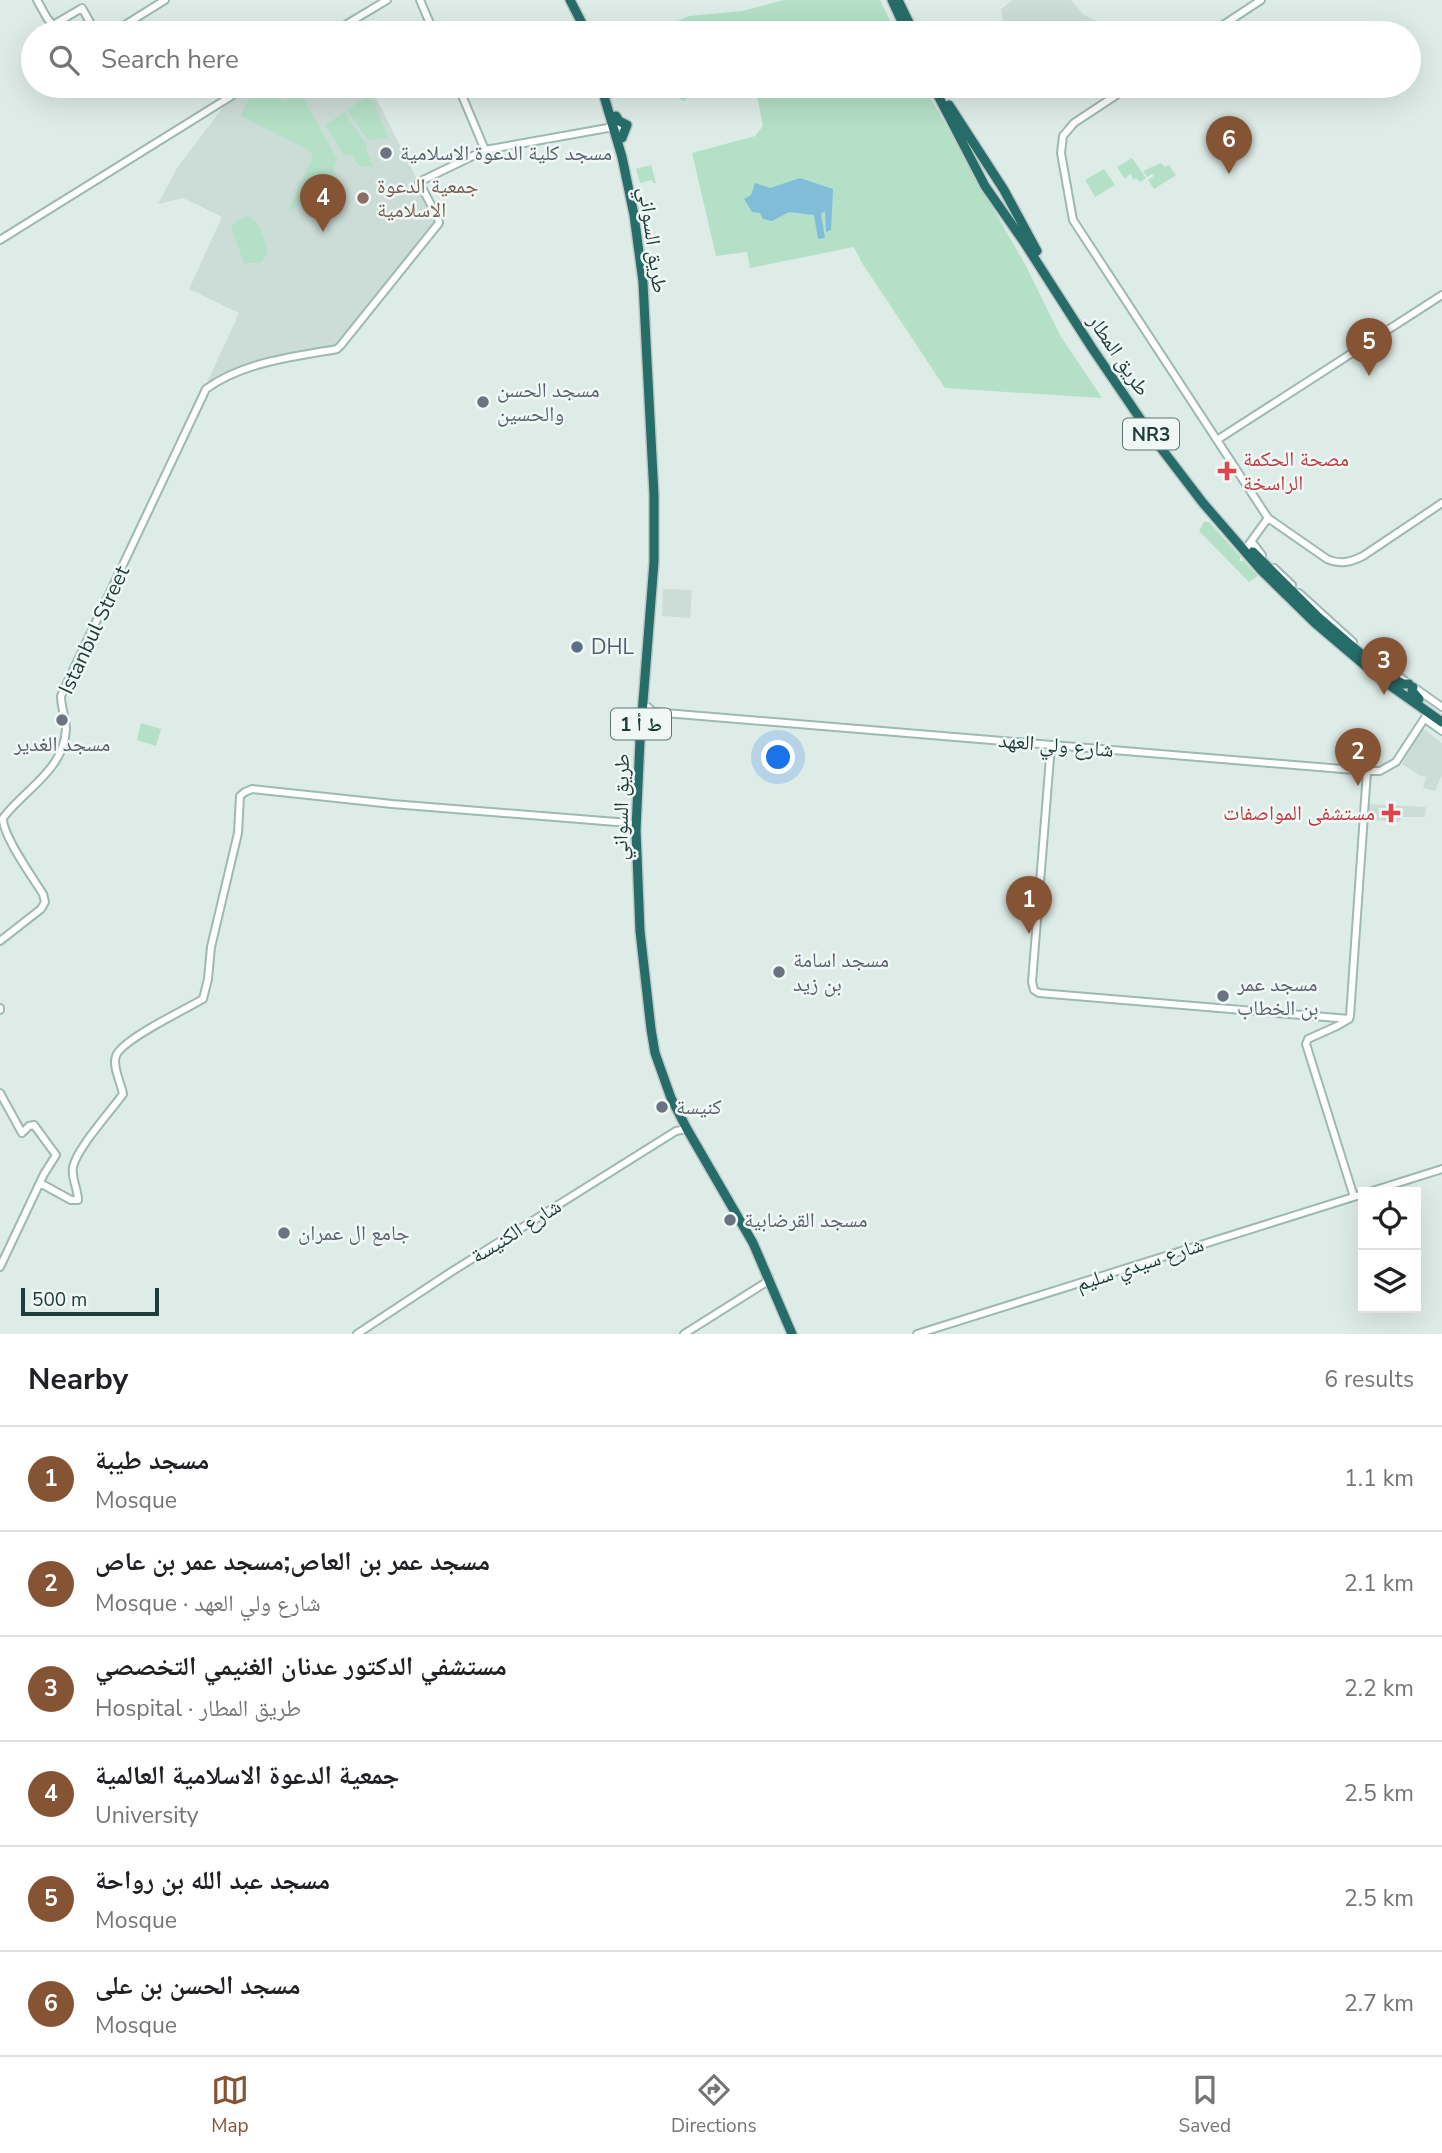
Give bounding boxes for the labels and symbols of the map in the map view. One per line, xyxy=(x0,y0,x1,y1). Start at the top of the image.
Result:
pin: 6 xyxy=(1206,116,1252,174)
place label: مسجد كلية الدعوة الاسلامية xyxy=(400,139,612,167)
marker: مسجد كلية الدعوة الاسلامية xyxy=(378,145,394,161)
place label: جمعية الدعوة الاسلامية xyxy=(377,172,479,224)
pin: 4 xyxy=(300,174,346,232)
street label: طريق السواني xyxy=(629,185,674,295)
marker: جمعية الدعوة الاسلامية xyxy=(355,190,371,206)
street label: طريق المطار xyxy=(1081,308,1157,401)
pin: 5 xyxy=(1346,318,1392,376)
place label: مسجد الحسن والحسين xyxy=(497,376,599,428)
marker: مسجد الحسن والحسين xyxy=(475,394,491,410)
road number: NR3 xyxy=(1123,418,1179,449)
place label: مصحة الحكمة الراسخة xyxy=(1243,445,1349,497)
marker: مصحة الحكمة الراسخة xyxy=(1217,461,1237,481)
street label: Istanbul Street xyxy=(52,561,136,699)
place label: DHL xyxy=(591,633,635,661)
pin: 3 xyxy=(1361,637,1407,695)
marker: DHL xyxy=(569,639,585,655)
road number: ط أ 1 xyxy=(611,708,671,740)
marker: مسجد الغدير xyxy=(54,712,70,728)
street label: شارع ولي العهد xyxy=(997,726,1115,766)
pin: 2 xyxy=(1335,728,1381,786)
place label: مسجد الغدير xyxy=(13,730,110,758)
your location xyxy=(761,740,795,774)
street label: طريق السواني xyxy=(606,753,638,861)
place label: مستشفى المواصفات xyxy=(1223,799,1375,827)
marker: مستشفى المواصفات xyxy=(1381,803,1401,823)
pin: 1 xyxy=(1006,876,1052,934)
place label: مسجد اسامة بن زيد xyxy=(793,946,889,998)
marker: مسجد اسامة بن زيد xyxy=(771,964,787,980)
place label: مسجد عمر بن الخطاب xyxy=(1236,970,1319,1022)
marker: مسجد عمر بن الخطاب xyxy=(1215,988,1231,1004)
place label: كنيسة xyxy=(676,1093,722,1121)
marker: كنيسة xyxy=(654,1099,670,1115)
street label: شارع الكنيسة xyxy=(466,1192,566,1270)
place label: مسجد القرضابية xyxy=(744,1206,868,1234)
marker: مسجد القرضابية xyxy=(722,1212,738,1228)
place label: جامع ال عمران xyxy=(298,1219,410,1247)
marker: جامع ال عمران xyxy=(276,1225,292,1241)
street label: شارع سيدي سليم xyxy=(1073,1230,1208,1300)
scale bar xyxy=(21,1285,159,1317)

